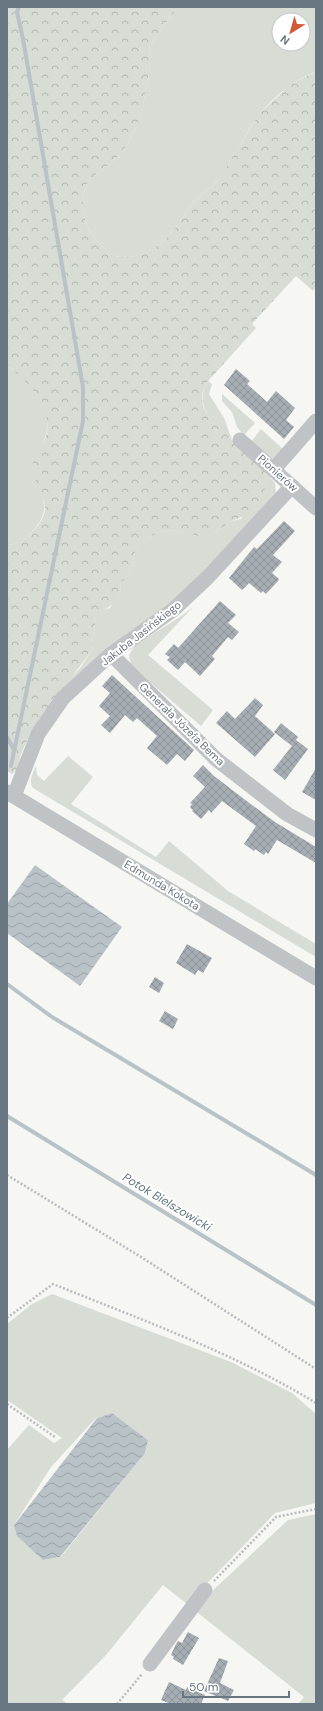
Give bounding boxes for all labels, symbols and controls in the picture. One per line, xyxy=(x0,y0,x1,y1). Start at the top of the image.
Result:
north arrow xyxy=(271,12,311,52)
text: N xyxy=(278,32,292,48)
street label: Pionierów xyxy=(255,451,301,495)
street label: Jakuba Jasińskiego xyxy=(98,597,184,669)
street label: Generała Józefa Bema xyxy=(136,680,228,768)
street label: Edmunda Kokota xyxy=(122,857,202,913)
water label: Potok Bielszowicki xyxy=(120,1169,215,1235)
scale bar xyxy=(183,1673,289,1699)
text: 50 m xyxy=(189,1679,218,1695)

